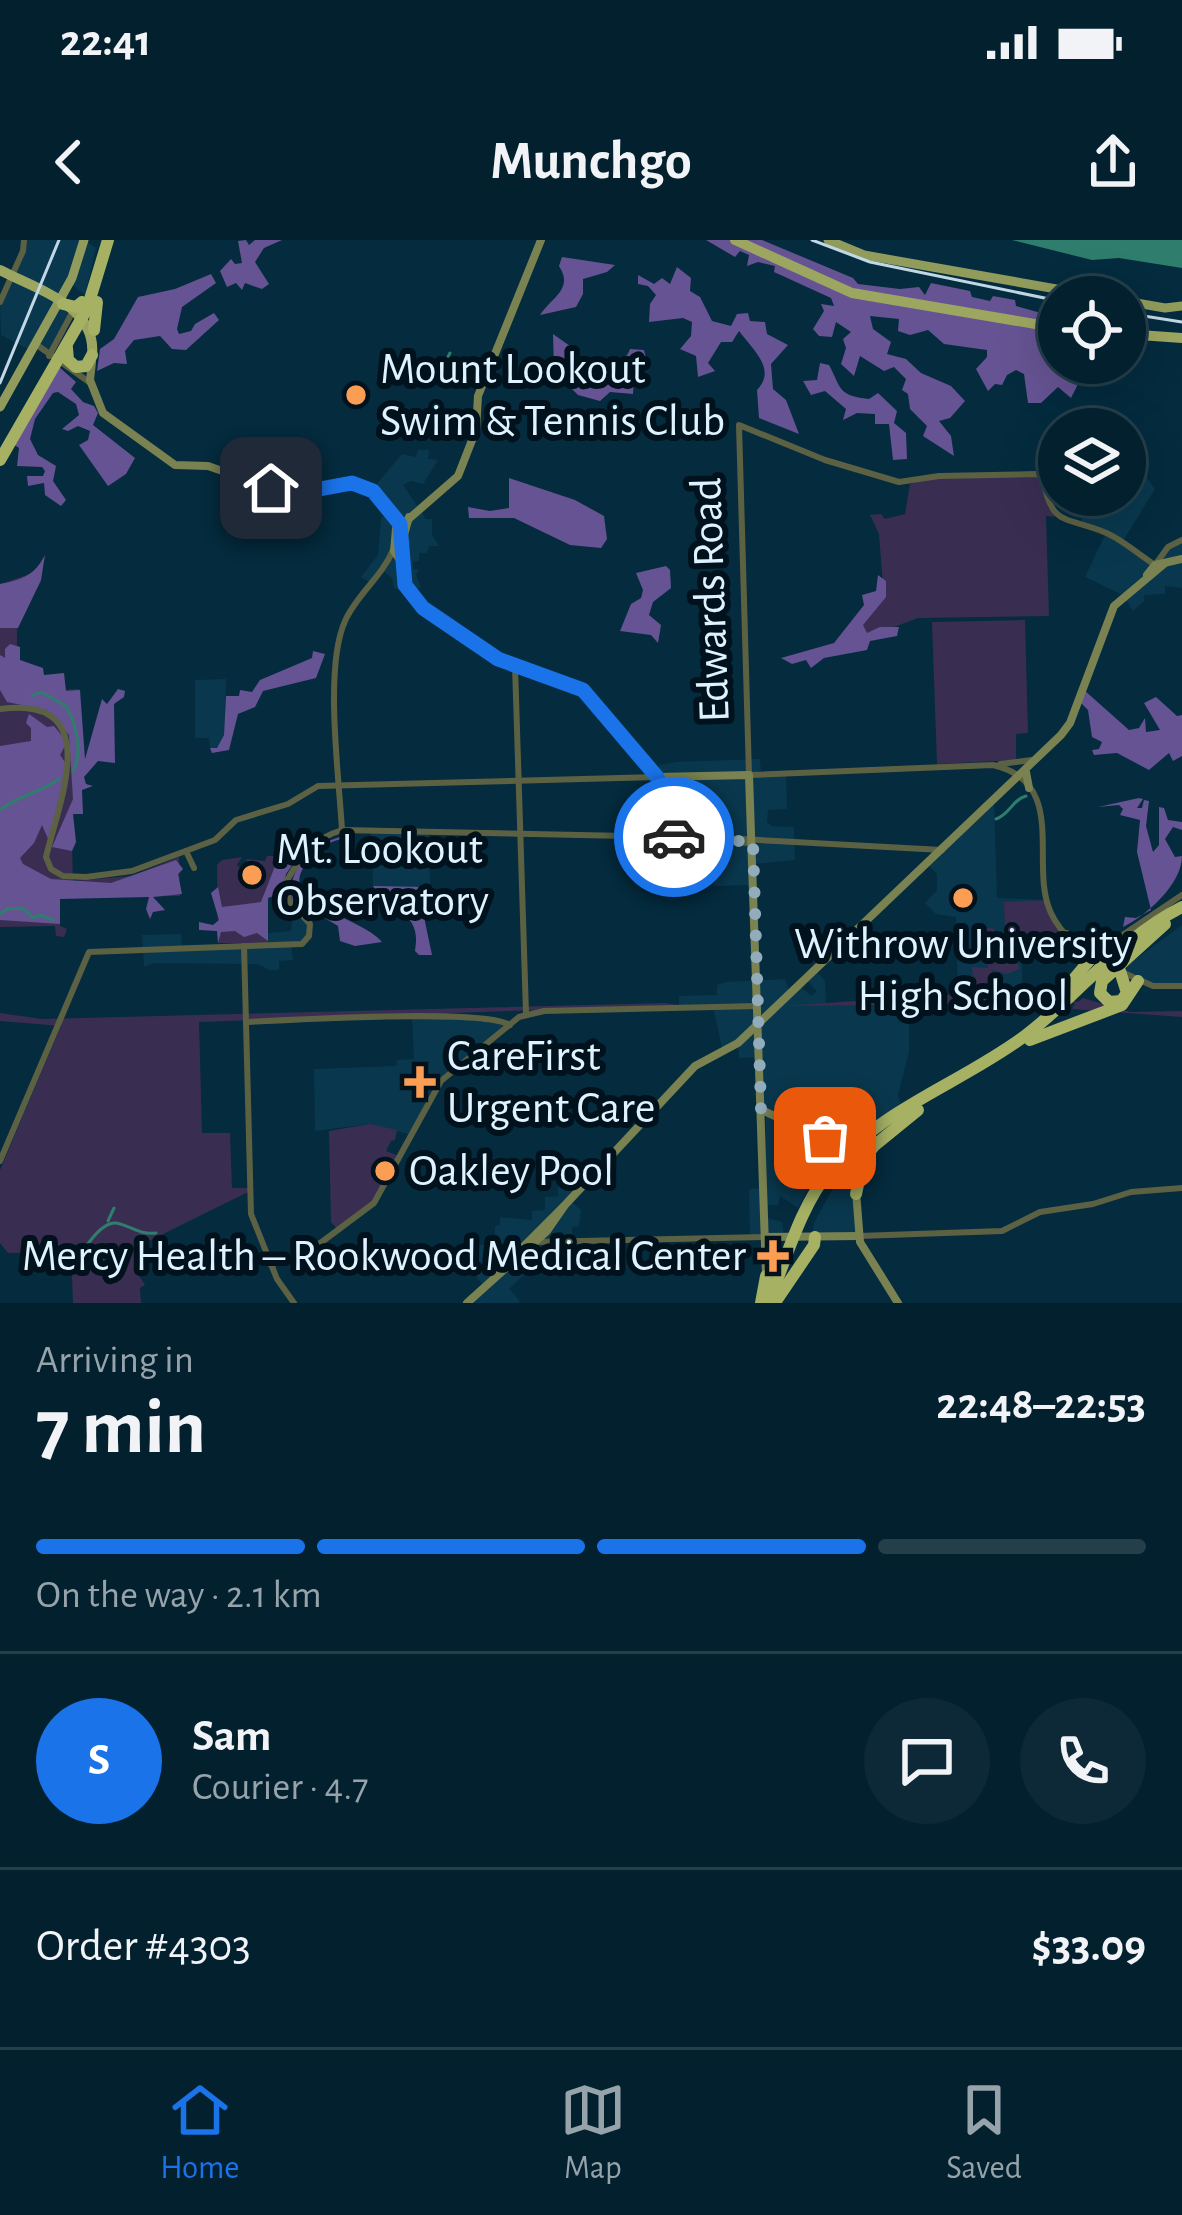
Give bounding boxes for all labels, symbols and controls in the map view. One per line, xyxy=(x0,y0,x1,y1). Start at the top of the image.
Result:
text: 22:41 xyxy=(60,19,152,64)
icon: back xyxy=(36,129,102,195)
icon: share xyxy=(1080,129,1146,195)
text: Munchgo xyxy=(490,135,692,189)
map controls xyxy=(1038,276,1146,516)
button: locate xyxy=(1038,276,1146,384)
place label: Mount Lookout Swim & Tennis Club xyxy=(380,347,725,444)
marker: Mount Lookout Swim & Tennis Club xyxy=(343,382,369,408)
button: layers xyxy=(1038,408,1146,516)
pin xyxy=(220,437,322,539)
icon: home xyxy=(238,455,304,521)
street label: Edwards Road xyxy=(684,477,738,723)
courier xyxy=(614,777,734,897)
icon: car xyxy=(641,804,707,870)
place label: Mt. Lookout Observatory xyxy=(276,827,489,924)
marker: Mt. Lookout Observatory xyxy=(239,862,265,888)
marker: Withrow University High School xyxy=(950,885,976,911)
place label: Withrow University High School xyxy=(794,922,1132,1019)
place label: CareFirst Urgent Care xyxy=(447,1034,655,1131)
marker: CareFirst Urgent Care xyxy=(404,1066,436,1098)
pin xyxy=(774,1087,876,1189)
icon: bag xyxy=(792,1105,858,1171)
place label: Oakley Pool xyxy=(409,1149,614,1194)
marker: Oakley Pool xyxy=(372,1158,398,1184)
place label: Mercy Health – Rookwood Medical Center xyxy=(22,1234,746,1279)
marker: Mercy Health – Rookwood Medical Center xyxy=(757,1240,789,1272)
text: Arriving in xyxy=(36,1341,194,1380)
text: 22:48–22:53 xyxy=(936,1382,1146,1427)
text: 7 min xyxy=(36,1390,206,1468)
text: On the way · 2.1 km xyxy=(36,1576,322,1615)
button: chat xyxy=(864,1698,990,1824)
button: phone xyxy=(1020,1698,1146,1824)
text: Sam xyxy=(192,1714,271,1759)
text: S xyxy=(88,1738,110,1783)
text: Courier · 4.7 xyxy=(192,1768,369,1807)
text: Order #4303 xyxy=(36,1924,251,1969)
text: $33.09 xyxy=(1031,1924,1146,1969)
tab: Home xyxy=(160,2077,240,2189)
tab: Map xyxy=(560,2077,626,2189)
tab: Saved xyxy=(946,2077,1022,2189)

